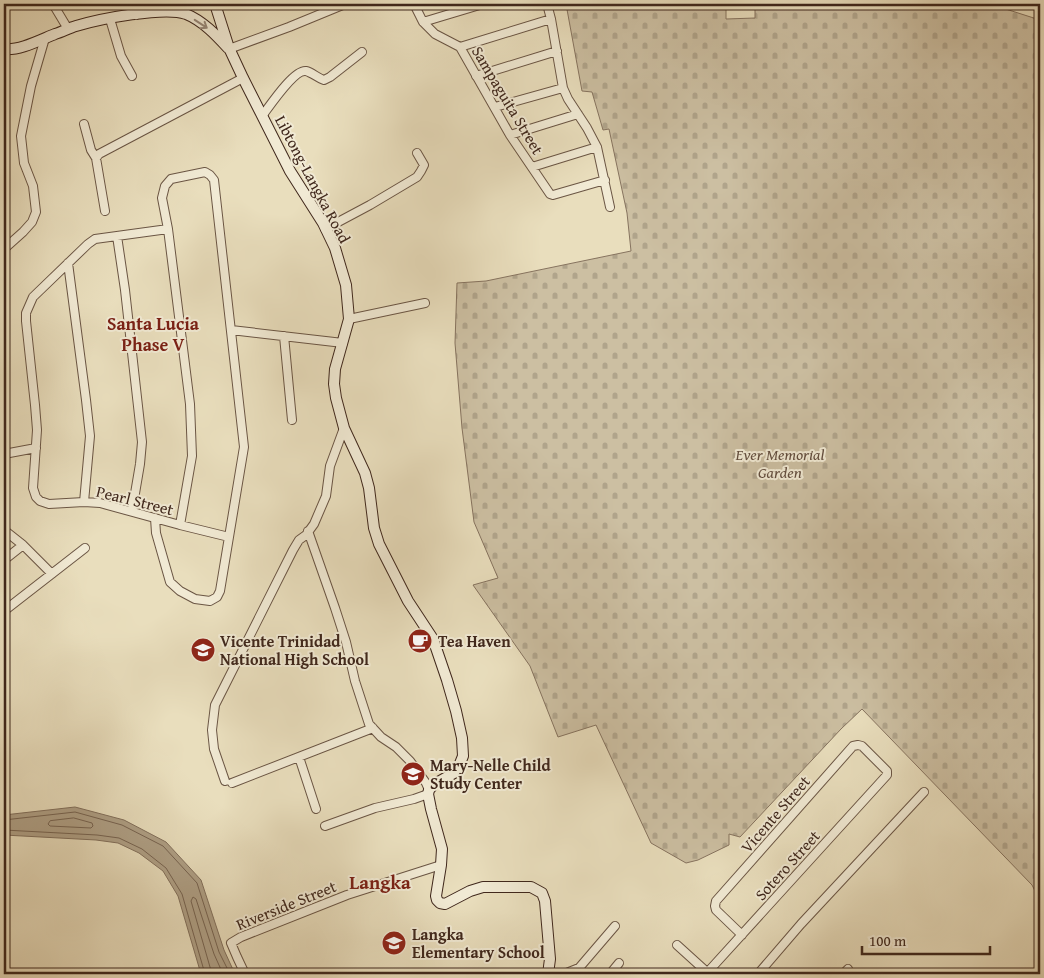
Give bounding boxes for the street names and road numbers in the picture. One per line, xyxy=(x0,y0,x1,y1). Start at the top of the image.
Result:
street label: Sampaguita Street xyxy=(466,41,550,159)
street label: Libtong-Langka Road xyxy=(269,111,357,248)
street label: Pearl Street xyxy=(94,479,176,521)
street label: Vicente Street xyxy=(735,770,816,858)
street label: Sotero Street xyxy=(749,824,825,906)
street label: Riverside Street xyxy=(232,874,340,936)

